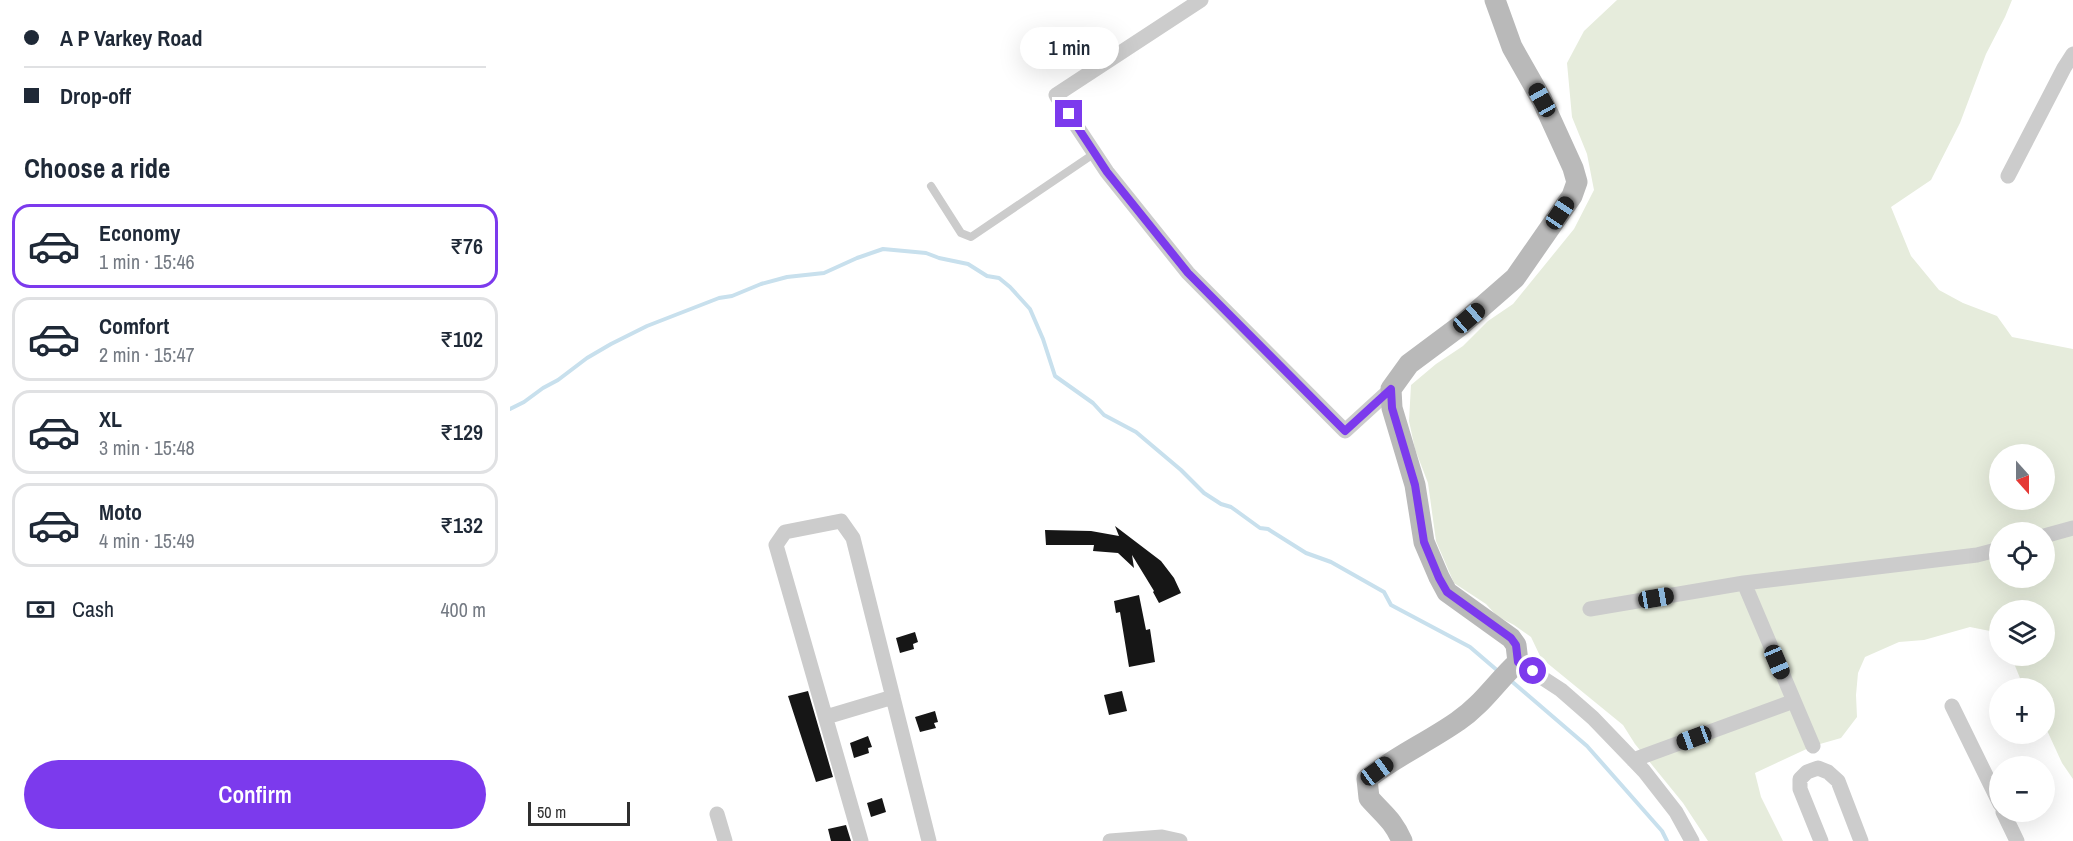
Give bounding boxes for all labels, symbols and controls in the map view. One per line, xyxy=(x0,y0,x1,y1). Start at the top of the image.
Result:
text: A P Varkey Road xyxy=(60,23,202,53)
callout: 1 min xyxy=(1020,27,1118,69)
text: 1 min xyxy=(1048,34,1091,61)
car xyxy=(1525,80,1559,120)
text: Drop-off xyxy=(60,81,131,111)
route end xyxy=(1055,100,1082,127)
text: Choose a ride xyxy=(24,150,170,186)
car xyxy=(1542,193,1578,233)
text: Economy xyxy=(99,218,180,248)
icon: car xyxy=(27,219,81,273)
text: ₹76 xyxy=(450,231,483,261)
text: 1 min · 15:46 xyxy=(99,248,195,275)
car xyxy=(1450,299,1488,337)
text: Comfort xyxy=(99,311,169,341)
icon: car xyxy=(27,312,81,366)
text: ₹102 xyxy=(440,324,483,354)
text: 2 min · 15:47 xyxy=(99,341,195,368)
text: XL xyxy=(99,404,122,434)
icon: car xyxy=(27,405,81,459)
text: ₹129 xyxy=(440,417,483,447)
text: 3 min · 15:48 xyxy=(99,434,195,461)
north arrow xyxy=(1989,444,2055,510)
map controls xyxy=(1989,444,2055,822)
text: Moto xyxy=(99,497,142,527)
icon: car xyxy=(27,498,81,552)
text: ₹132 xyxy=(440,510,483,540)
button: locate xyxy=(1989,522,2055,588)
text: 4 min · 15:49 xyxy=(99,527,195,554)
car xyxy=(1637,586,1675,610)
icon: cash xyxy=(24,593,57,626)
text: Cash xyxy=(72,594,114,624)
text: 400 m xyxy=(440,596,486,623)
button: layers xyxy=(1989,600,2055,666)
car xyxy=(1762,642,1792,682)
route start xyxy=(1519,657,1546,684)
button: + xyxy=(1989,678,2055,744)
car xyxy=(1674,723,1714,753)
car xyxy=(1357,753,1397,789)
button: − xyxy=(1989,756,2055,822)
button: Confirm xyxy=(24,760,486,829)
scale bar xyxy=(528,799,630,826)
text: 50 m xyxy=(537,801,566,823)

